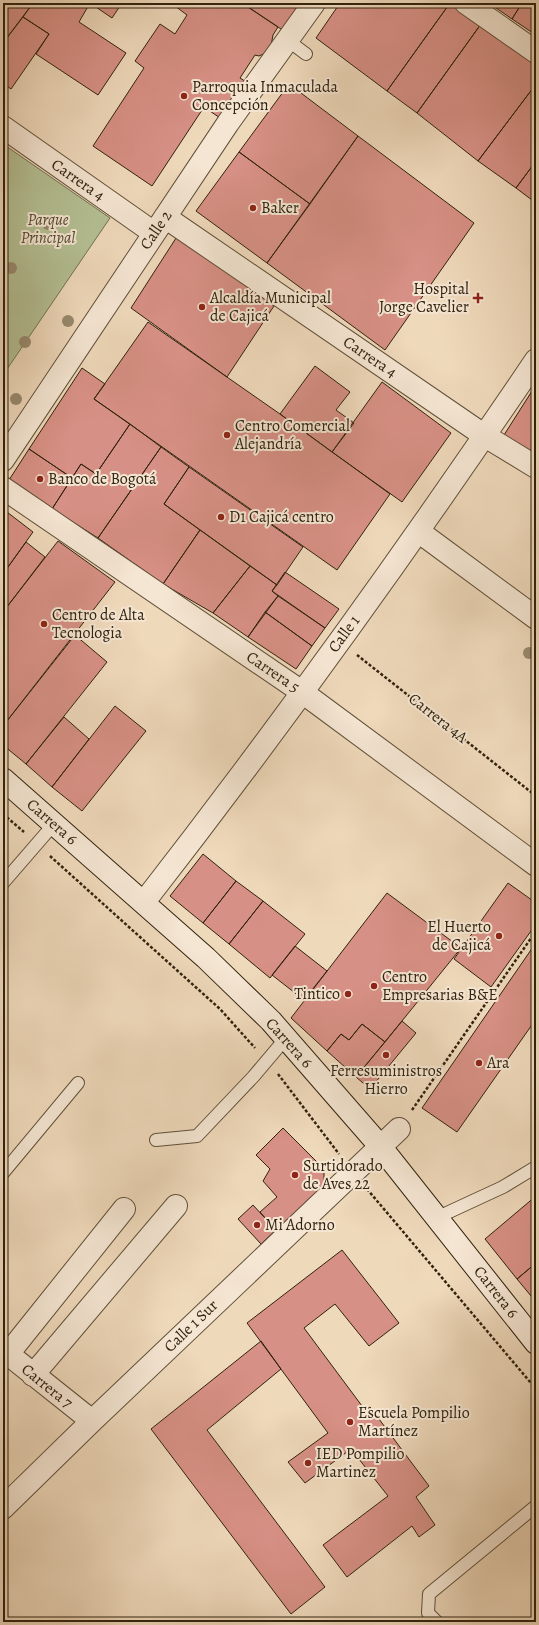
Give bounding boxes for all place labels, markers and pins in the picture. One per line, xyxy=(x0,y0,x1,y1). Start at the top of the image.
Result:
place label: Parroquia Inmaculada Concepción xyxy=(192,76,339,116)
marker: Parroquia Inmaculada Concepción xyxy=(179,91,189,101)
place label: Baker xyxy=(261,197,299,219)
marker: Baker xyxy=(248,203,258,213)
place label: Hospital Jorge Cavelier xyxy=(379,278,469,318)
place label: Alcaldía Municipal de Cajicá xyxy=(209,287,331,327)
marker: Hospital Jorge Cavelier xyxy=(472,292,484,304)
marker: Alcaldía Municipal de Cajicá xyxy=(197,302,207,312)
place label: Centro Comercial Alejandría xyxy=(234,415,350,455)
marker: Centro Comercial Alejandría xyxy=(222,430,232,440)
place label: Banco de Bogotá xyxy=(48,468,157,490)
marker: Banco de Bogotá xyxy=(35,474,45,484)
place label: D1 Cajicá centro xyxy=(229,506,334,528)
marker: D1 Cajicá centro xyxy=(216,512,226,522)
place label: Centro de Alta Tecnologia xyxy=(52,604,145,644)
marker: Centro de Alta Tecnologia xyxy=(39,619,49,629)
place label: El Huerto de Cajicá xyxy=(427,916,492,956)
marker: El Huerto de Cajicá xyxy=(494,931,504,941)
place label: Centro Empresarias B&E xyxy=(382,966,498,1006)
marker: Centro Empresarias B&E xyxy=(369,981,379,991)
place label: Tintico xyxy=(294,983,340,1005)
marker: Tintico xyxy=(343,989,353,999)
marker: Ferresuministros Hierro xyxy=(381,1050,391,1060)
place label: Ara xyxy=(486,1052,510,1074)
marker: Ara xyxy=(474,1058,484,1068)
place label: Ferresuministros Hierro xyxy=(330,1060,442,1100)
place label: Surtidorado de Aves 22 xyxy=(303,1155,383,1195)
marker: Surtidorado de Aves 22 xyxy=(290,1170,300,1180)
place label: Mi Adorno xyxy=(265,1214,335,1236)
marker: Mi Adorno xyxy=(252,1220,262,1230)
place label: Escuela Pompilio Martínez xyxy=(358,1402,470,1442)
marker: Escuela Pompilio Martínez xyxy=(345,1417,355,1427)
place label: IED Pompilio Martinez xyxy=(316,1443,404,1483)
marker: IED Pompilio Martinez xyxy=(303,1458,313,1468)

